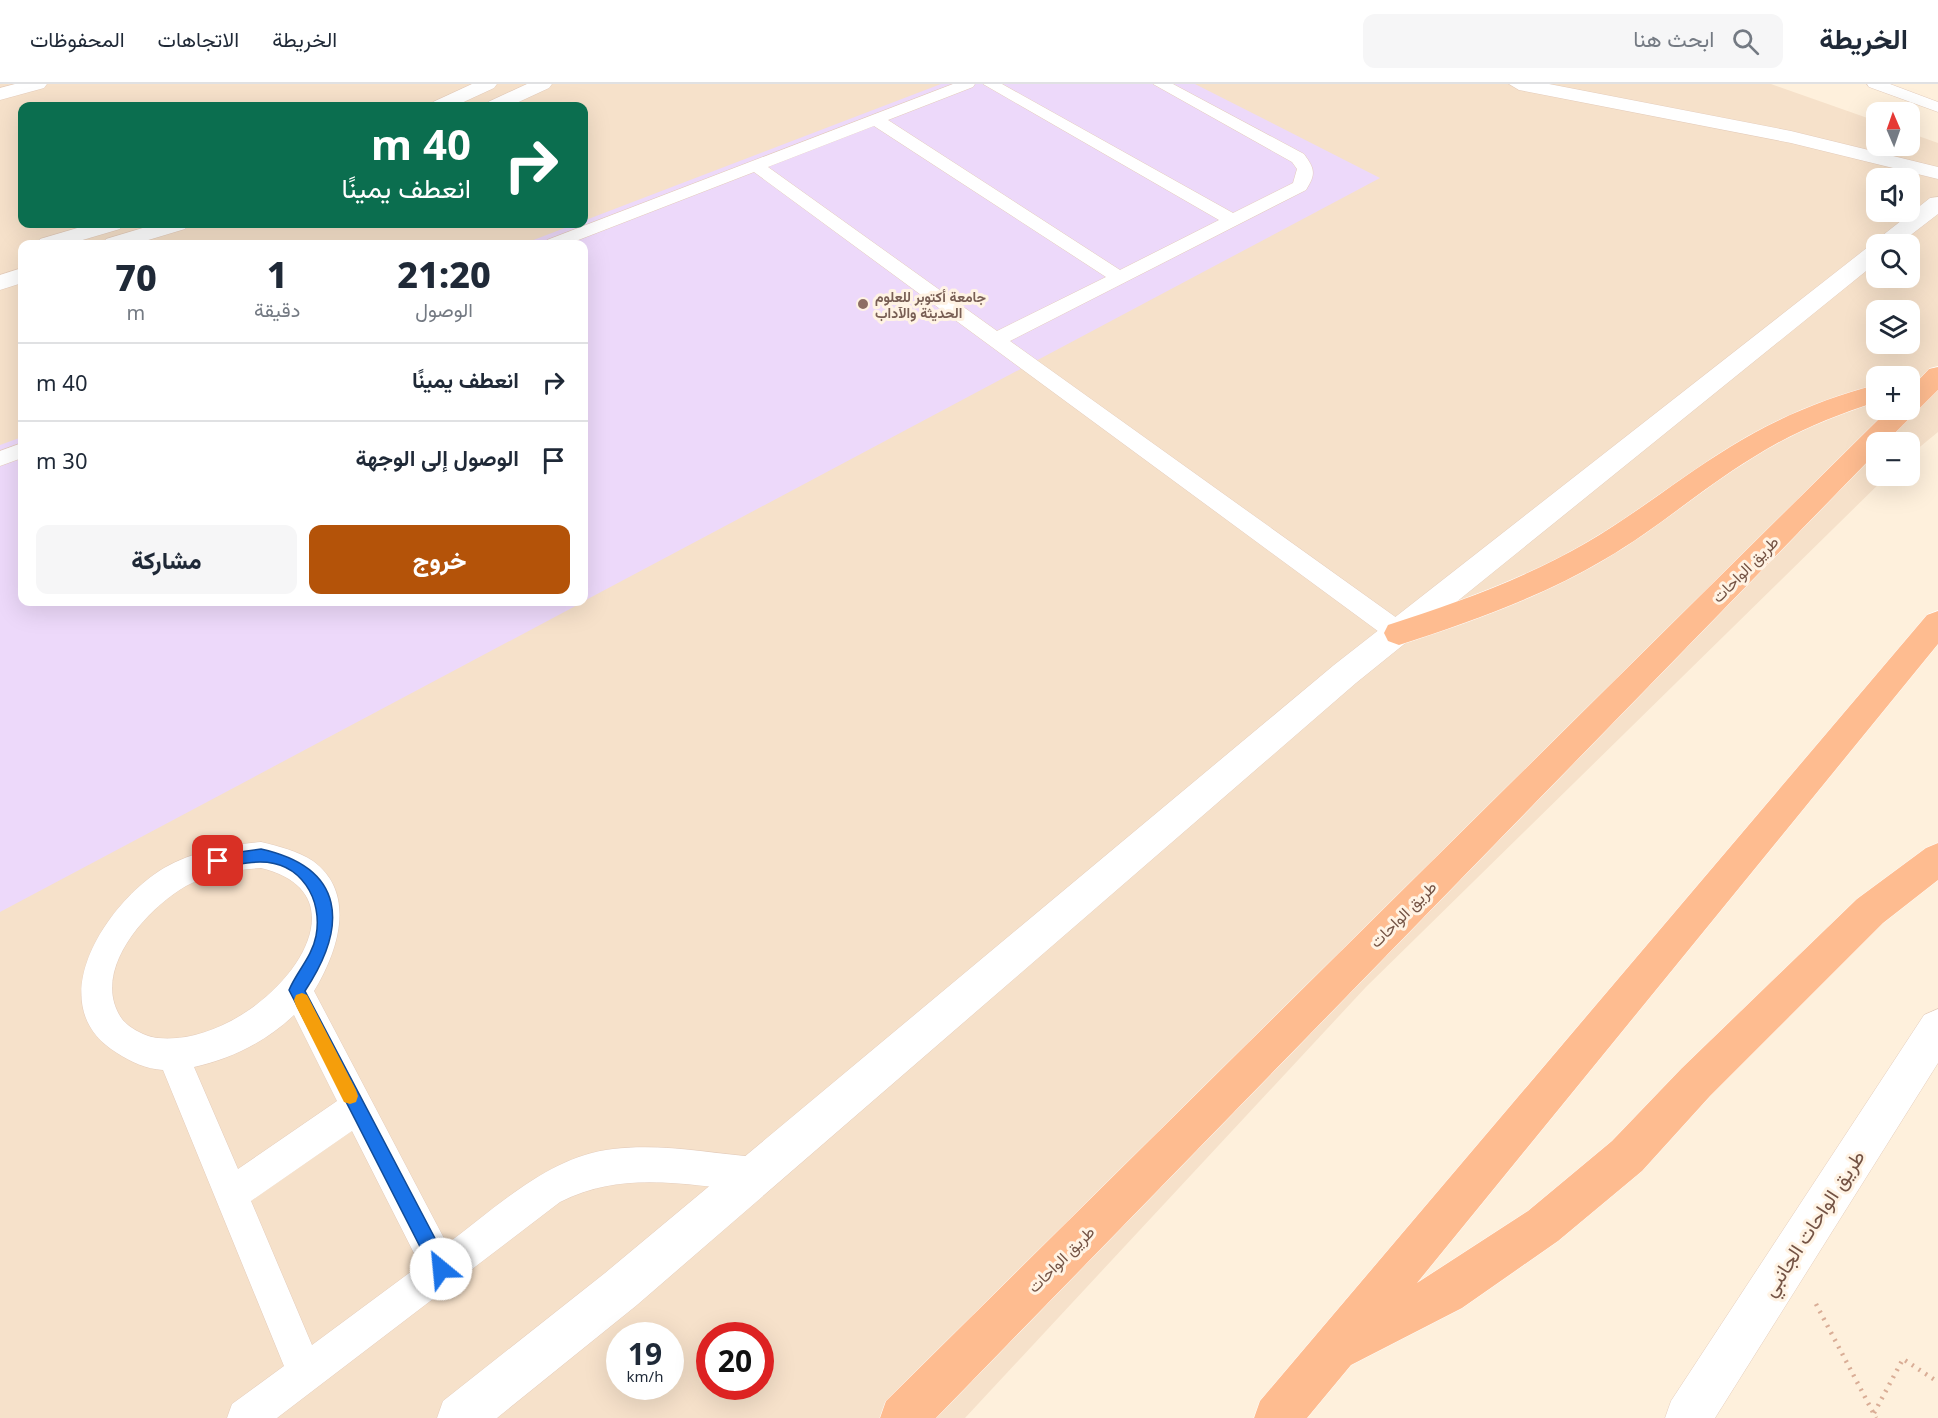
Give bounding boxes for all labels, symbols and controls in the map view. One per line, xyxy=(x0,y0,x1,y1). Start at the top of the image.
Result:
search box xyxy=(1363,14,1783,68)
text: الخريطة xyxy=(1819,19,1908,57)
text: ابحث هنا xyxy=(1633,23,1714,53)
text: المحفوظات xyxy=(30,25,125,53)
text: الاتجاهات xyxy=(158,25,239,53)
text: الخريطة xyxy=(272,25,337,53)
icon: search xyxy=(1729,25,1762,58)
north arrow xyxy=(1866,102,1920,156)
map controls xyxy=(1866,102,1920,486)
text: 40 m xyxy=(371,115,471,172)
icon: right xyxy=(492,126,570,204)
button: sound xyxy=(1866,168,1920,222)
text: انعطف يمينًا xyxy=(341,169,471,206)
button: search xyxy=(1866,234,1920,288)
text: 1 xyxy=(267,250,287,299)
text: 21:20 xyxy=(397,250,491,299)
text: 70 xyxy=(115,253,157,302)
place label: جامعة أكتوبر للعلوم الحديثة والآداب xyxy=(875,287,986,322)
text: دقيقة xyxy=(254,296,300,323)
text: الوصول xyxy=(415,296,473,323)
marker: جامعة أكتوبر للعلوم الحديثة والآداب xyxy=(856,297,870,311)
text: m xyxy=(127,299,145,326)
button: layers xyxy=(1866,300,1920,354)
text: انعطف يمينًا xyxy=(412,364,519,394)
icon: right xyxy=(537,366,570,399)
button: + xyxy=(1866,366,1920,420)
text: 40 m xyxy=(36,367,87,397)
button: − xyxy=(1866,432,1920,486)
text: الوصول إلى الوجهة xyxy=(355,442,519,472)
icon: arrive xyxy=(537,444,570,477)
text: 30 m xyxy=(36,445,87,475)
button: مشاركة xyxy=(36,525,297,594)
button: خروج xyxy=(309,525,570,594)
street label: طريق الواحات xyxy=(1707,531,1783,607)
pin xyxy=(192,835,243,886)
icon: arrive xyxy=(201,844,234,877)
street label: طريق الواحات xyxy=(1365,876,1441,952)
street label: طريق الواحات الجانبي xyxy=(1755,1145,1874,1304)
street label: طريق الواحات xyxy=(1023,1221,1099,1297)
position arrow xyxy=(409,1237,473,1301)
speed limit sign: 20 xyxy=(696,1322,774,1400)
text: 19 xyxy=(628,1333,662,1374)
text: km/h xyxy=(627,1366,663,1386)

